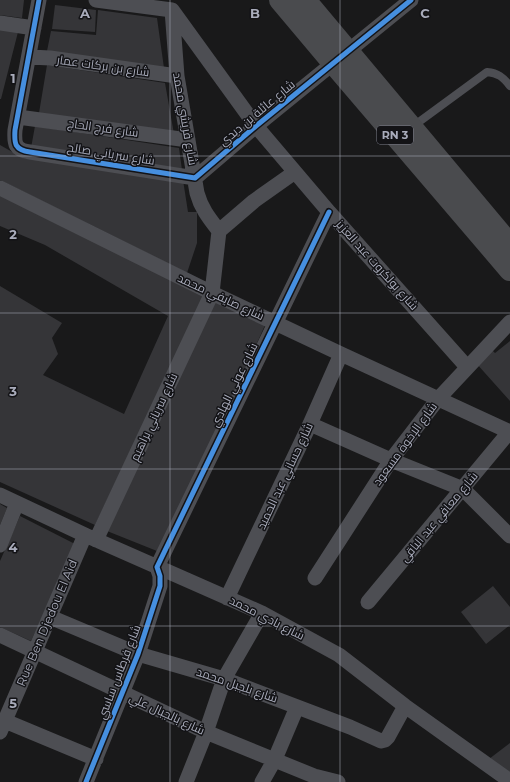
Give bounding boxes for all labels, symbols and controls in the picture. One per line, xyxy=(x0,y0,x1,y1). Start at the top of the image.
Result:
text: A xyxy=(79,5,91,21)
text: B xyxy=(250,5,260,21)
text: C xyxy=(420,5,430,21)
street label: شارع بن بركات عمار xyxy=(55,51,150,80)
text: 1 xyxy=(10,70,16,86)
street label: شارع قريشي محمد xyxy=(167,71,201,167)
street label: شارع عائلة بن ديدي xyxy=(216,76,300,151)
street label: شارع فرج الحاج xyxy=(66,115,140,141)
road number: RN 3 xyxy=(377,126,413,144)
street label: شارع سرياني صالح xyxy=(66,139,156,171)
street label: شارع بولكروت عبد العزيز xyxy=(332,216,422,314)
text: 2 xyxy=(9,226,17,242)
street label: شارع صايفي محمد xyxy=(174,270,267,326)
street label: شارع عوني الهادي xyxy=(207,340,263,431)
street label: شارع سرياني براهيم xyxy=(127,370,183,464)
text: 3 xyxy=(8,383,17,399)
street label: شارع الإخوة مسعود xyxy=(369,399,441,489)
street label: شارع حساني عبد الحميد xyxy=(253,420,319,533)
street label: شارع معافي عبد الباقي xyxy=(396,468,483,567)
text: 4 xyxy=(9,539,18,555)
street label: Rue Ben Djedou El Aid xyxy=(13,557,80,689)
street label: شارع بادي محمد xyxy=(226,592,307,646)
street label: شارع فرطاس ساسي xyxy=(94,622,146,722)
street label: شارع بلجبل محمد xyxy=(194,664,280,706)
street label: شارع بالجبال علي xyxy=(126,690,207,740)
text: 5 xyxy=(9,695,17,711)

